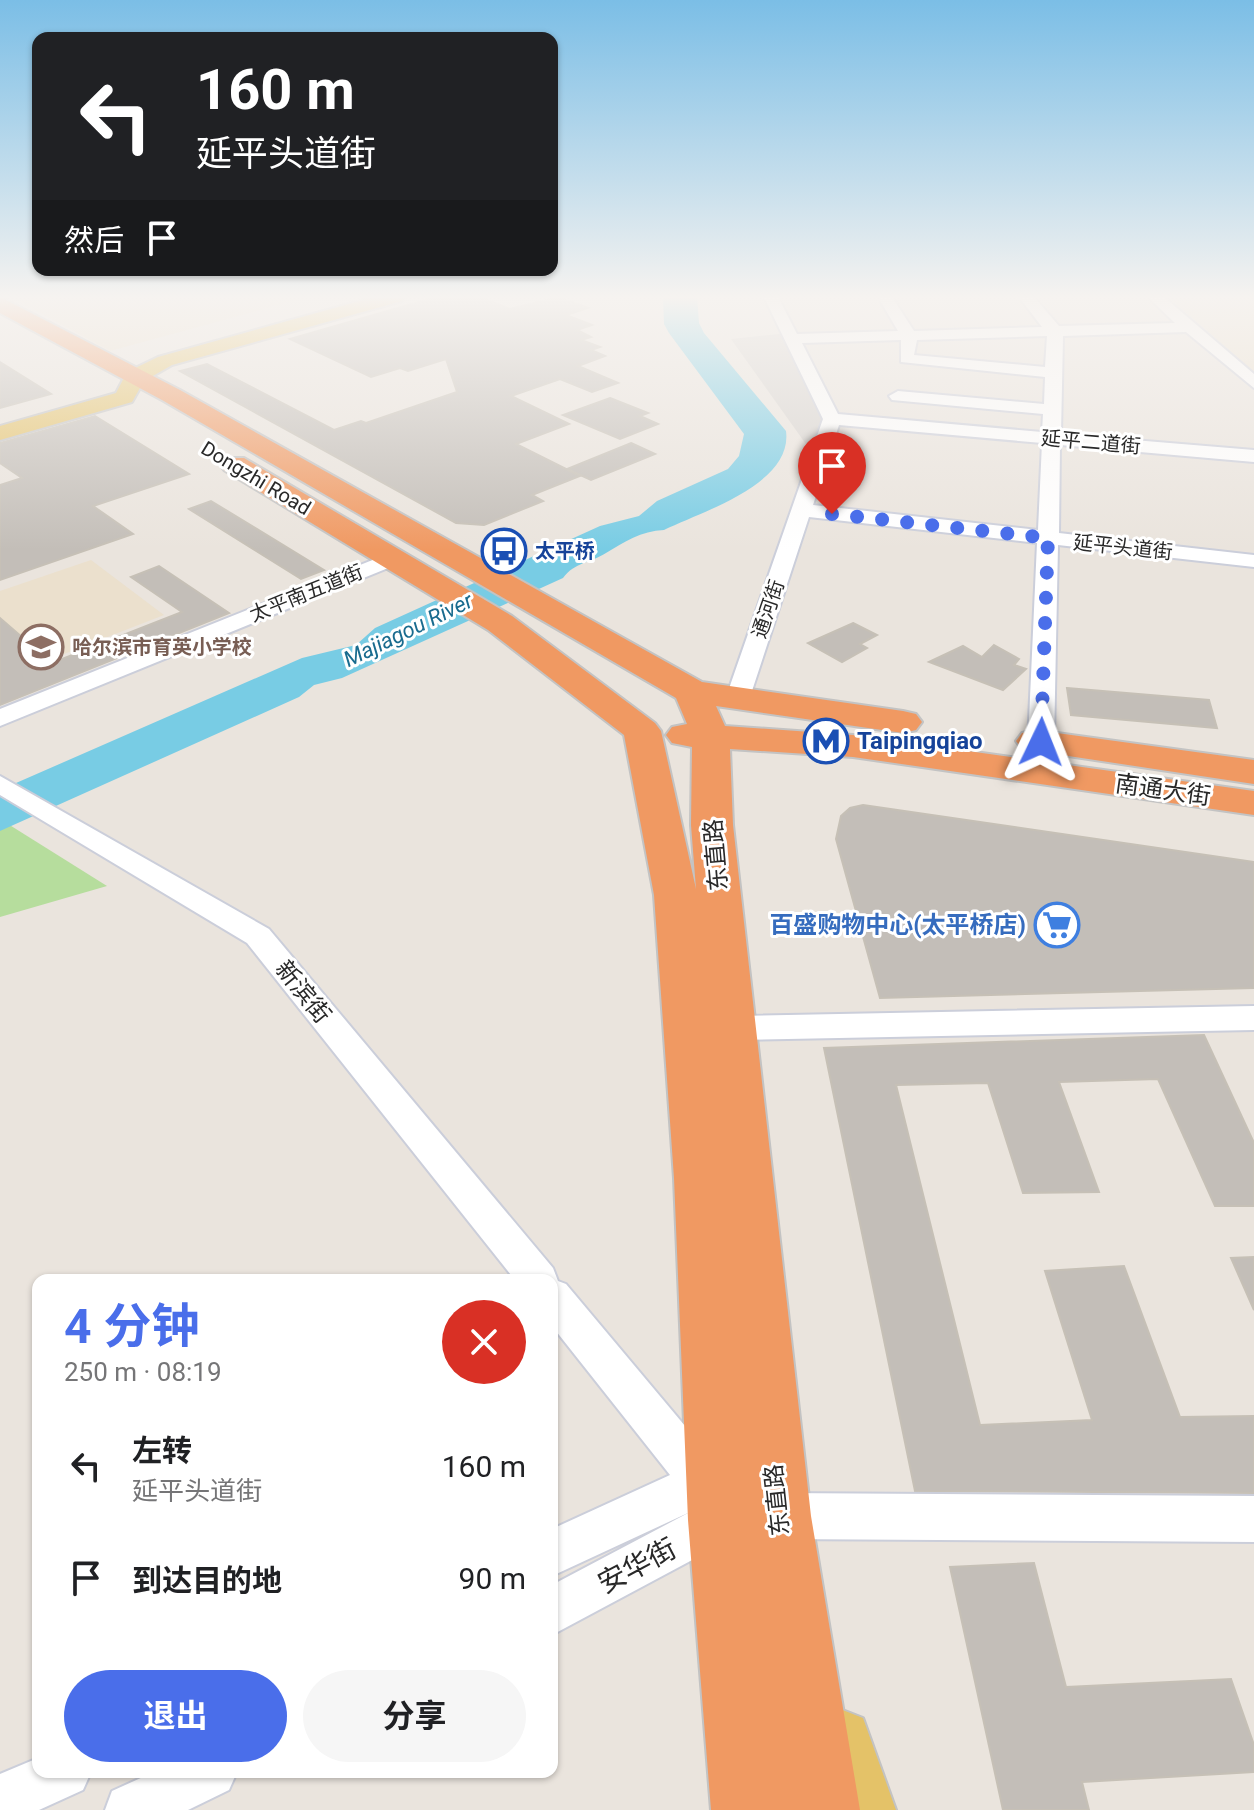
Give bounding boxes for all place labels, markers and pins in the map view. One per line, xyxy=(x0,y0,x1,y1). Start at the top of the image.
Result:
pin xyxy=(798,432,866,514)
bus stop icon: 太平桥 xyxy=(480,527,528,575)
place label: 太平桥 xyxy=(535,539,595,563)
school or university icon: 哈尔滨市育英小学校 xyxy=(17,623,65,671)
place label: 哈尔滨市育英小学校 xyxy=(72,635,252,659)
metro station icon: Taipingqiao xyxy=(802,717,850,765)
place label: Taipingqiao xyxy=(857,727,983,755)
supermarket icon: 百盛购物中心(太平桥店) xyxy=(1033,901,1081,949)
place label: 百盛购物中心(太平桥店) xyxy=(769,911,1026,939)

